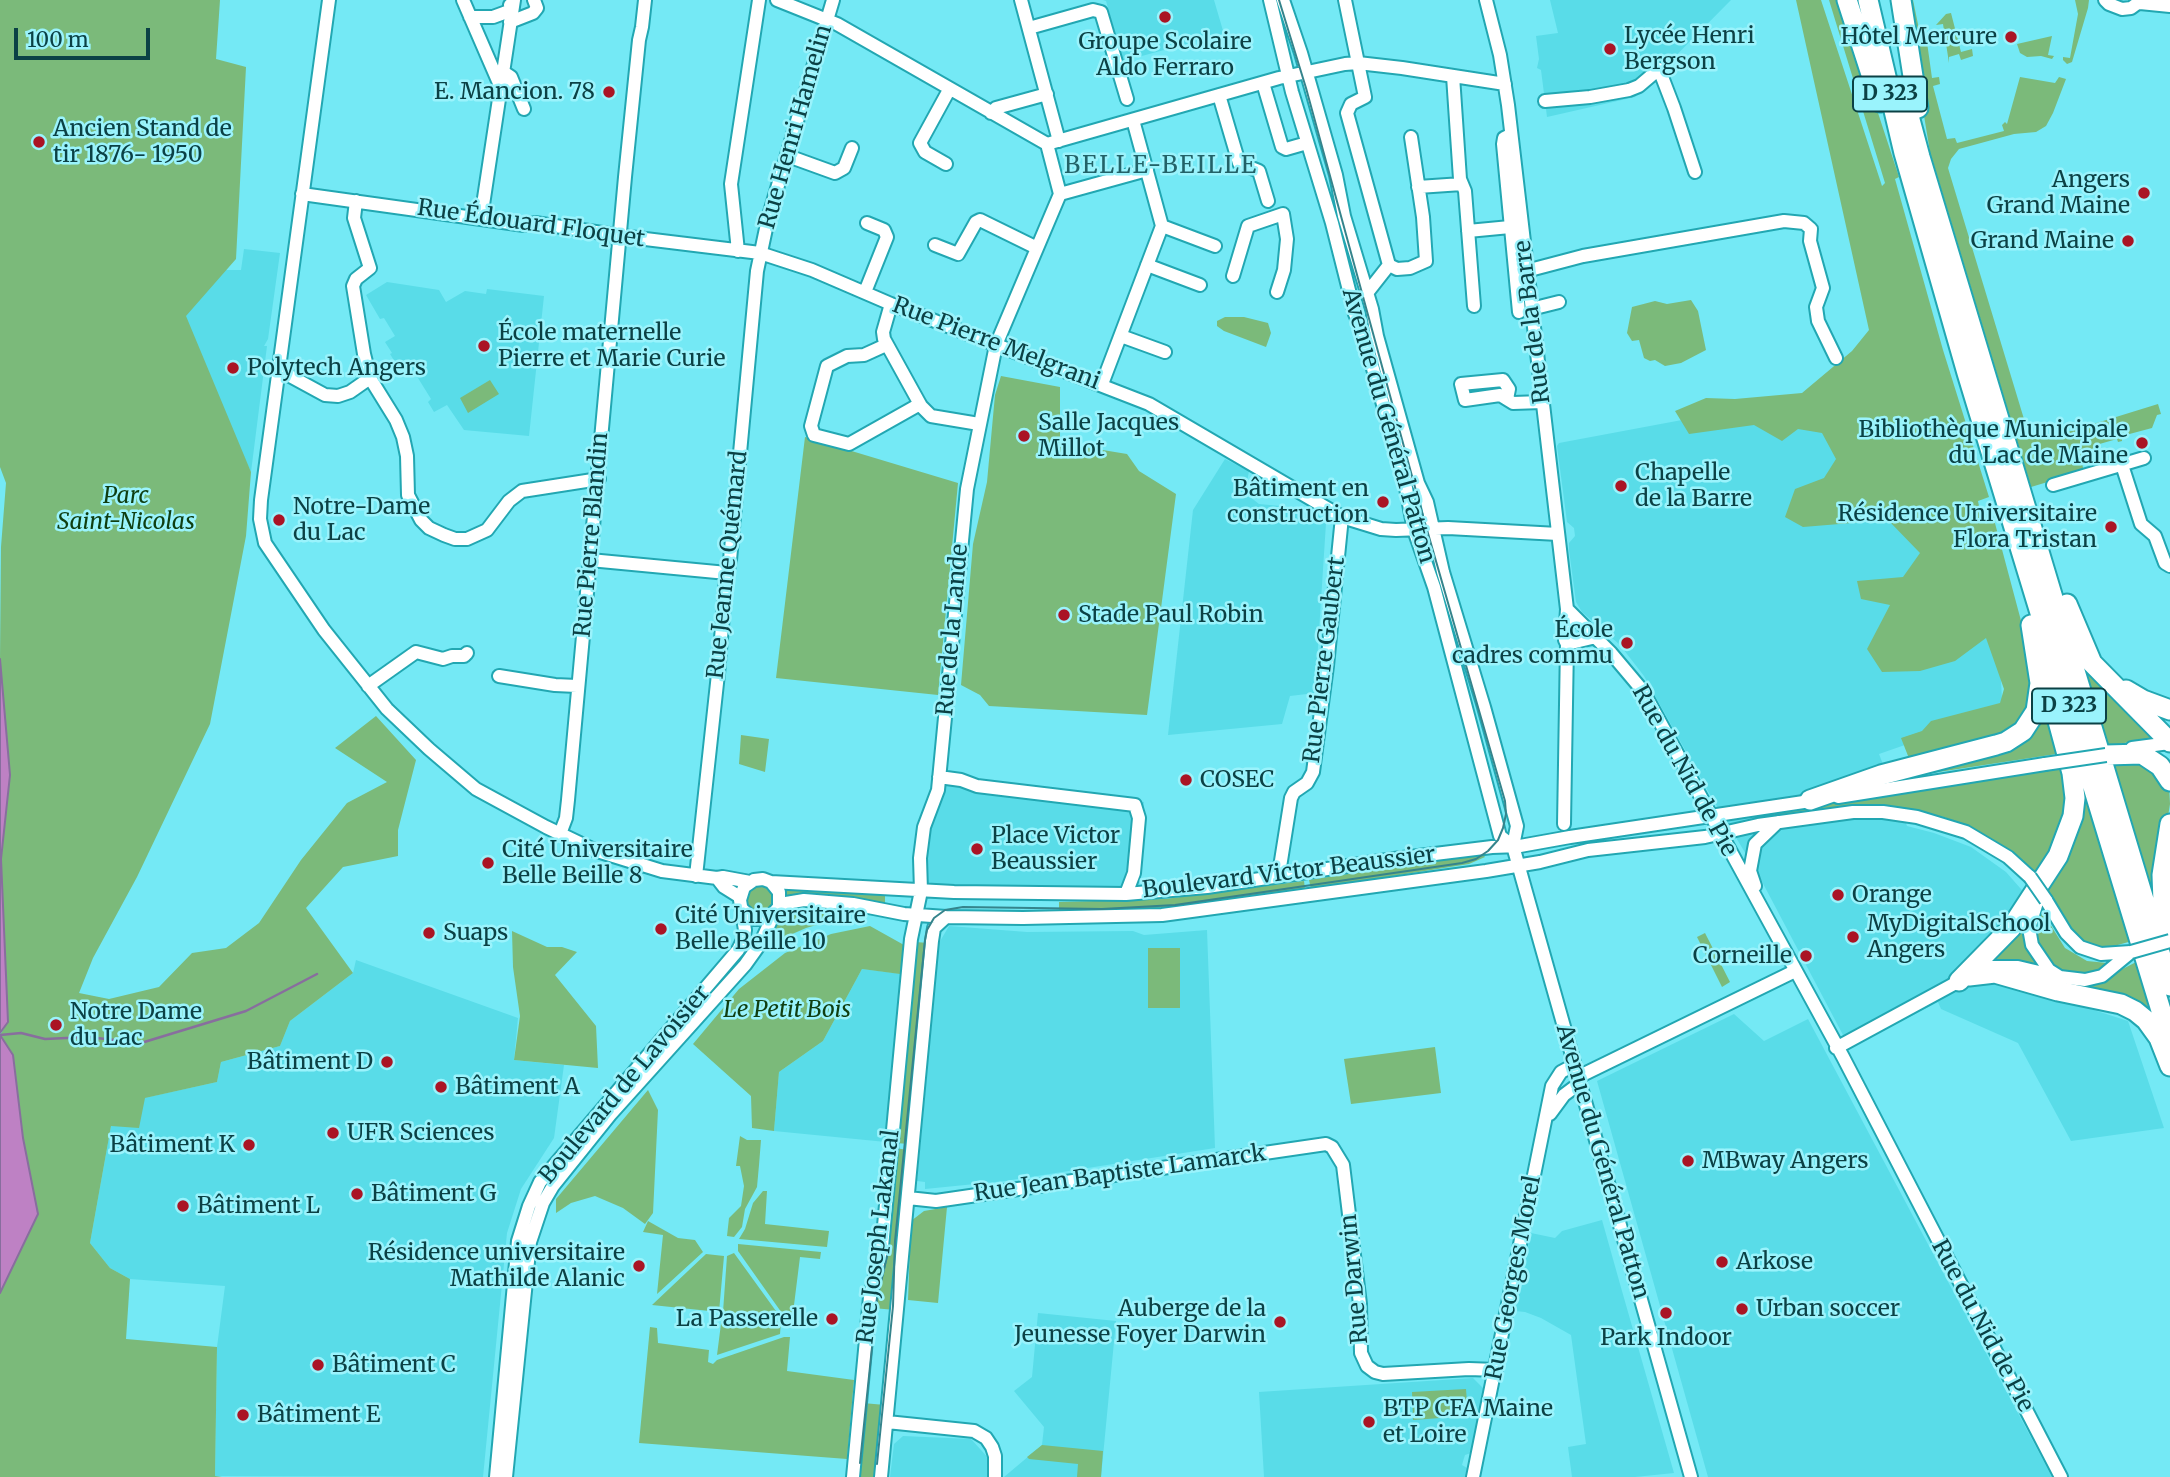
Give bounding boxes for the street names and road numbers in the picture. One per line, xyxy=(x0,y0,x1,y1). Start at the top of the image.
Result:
street label: Rue Henri Hamelin xyxy=(754,22,838,232)
road number: D 323 xyxy=(1853,76,1927,112)
street label: Rue Édouard Floquet xyxy=(415,194,647,254)
street label: Rue de la Barre xyxy=(1509,239,1557,405)
street label: Avenue du Général Patton xyxy=(1336,285,1440,567)
street label: Rue Pierre Melgrani xyxy=(888,292,1104,396)
street label: Rue Pierre Blandin xyxy=(569,431,615,639)
street label: Rue Jeanne Quémard xyxy=(702,449,754,681)
street label: Rue de la Lande xyxy=(932,543,974,717)
street label: Rue Pierre Gaubert xyxy=(1299,555,1351,765)
street label: Rue du Nid de Pie xyxy=(1626,681,1742,861)
road number: D 323 xyxy=(2032,688,2106,724)
street label: Boulevard Victor Beaussier xyxy=(1141,841,1437,905)
street label: Boulevard de Lavoisier xyxy=(534,980,716,1190)
street label: Avenue du Général Patton xyxy=(1550,1021,1654,1303)
street label: Rue Joseph Lakanal xyxy=(852,1128,906,1346)
street label: Rue Jean Baptiste Lamarck xyxy=(972,1140,1268,1208)
street label: Rue Georges Morel xyxy=(1481,1173,1547,1383)
street label: Rue Darwin xyxy=(1336,1213,1374,1345)
street label: Rue du Nid de Pie xyxy=(1925,1235,2039,1417)

